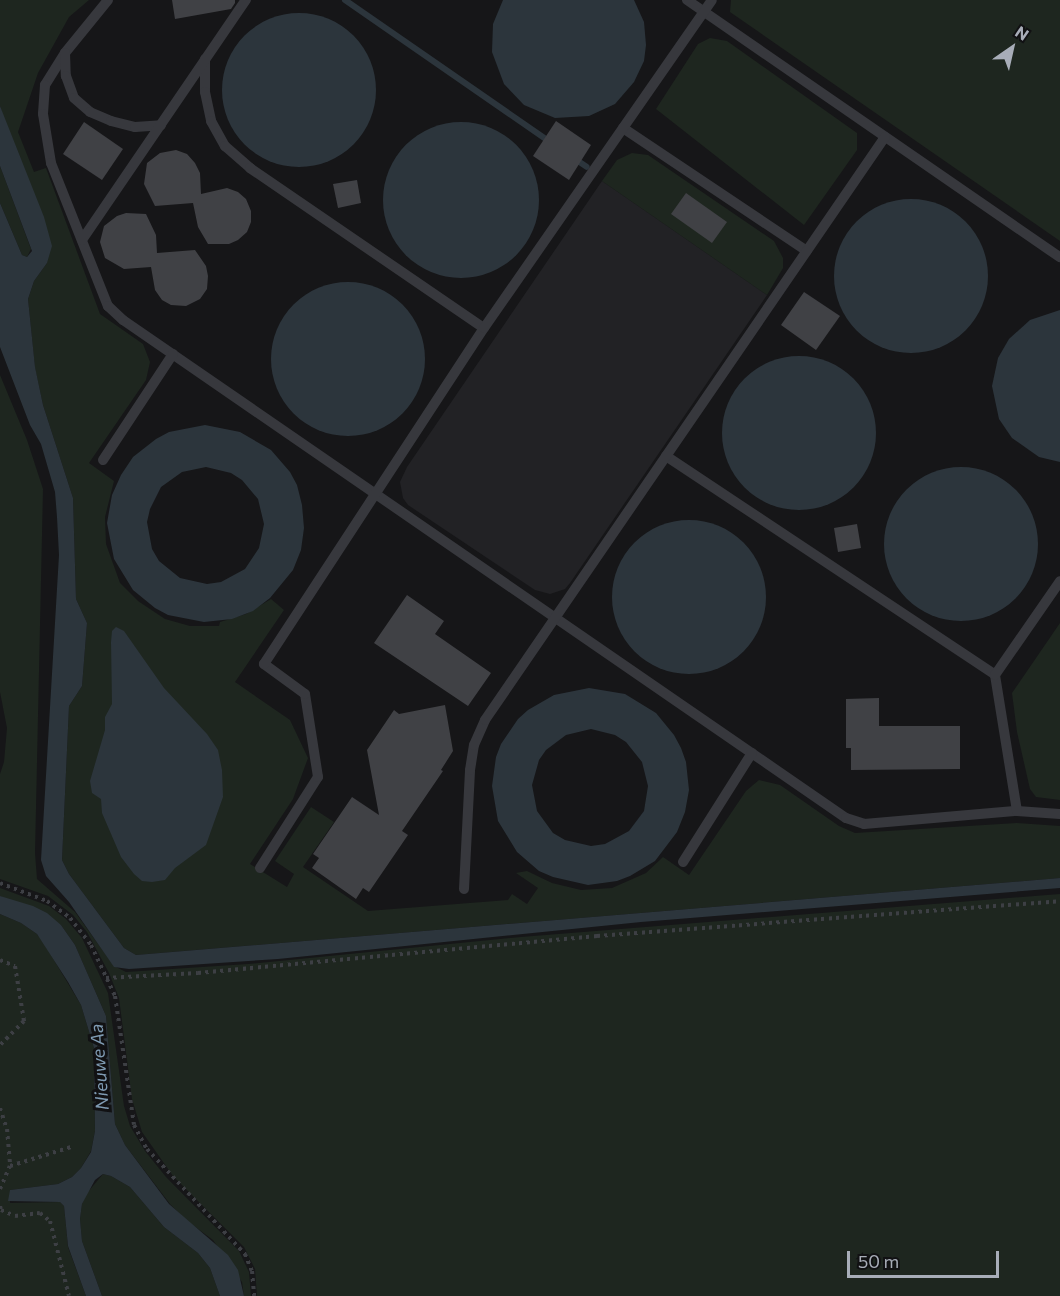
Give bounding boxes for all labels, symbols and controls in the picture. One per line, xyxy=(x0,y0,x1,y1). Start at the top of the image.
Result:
north arrow xyxy=(982,18,1042,78)
text: N xyxy=(1012,21,1033,44)
water label: Nieuwe Aa xyxy=(85,1023,113,1111)
scale bar xyxy=(850,1239,1002,1277)
text: 50 m xyxy=(858,1250,899,1272)

